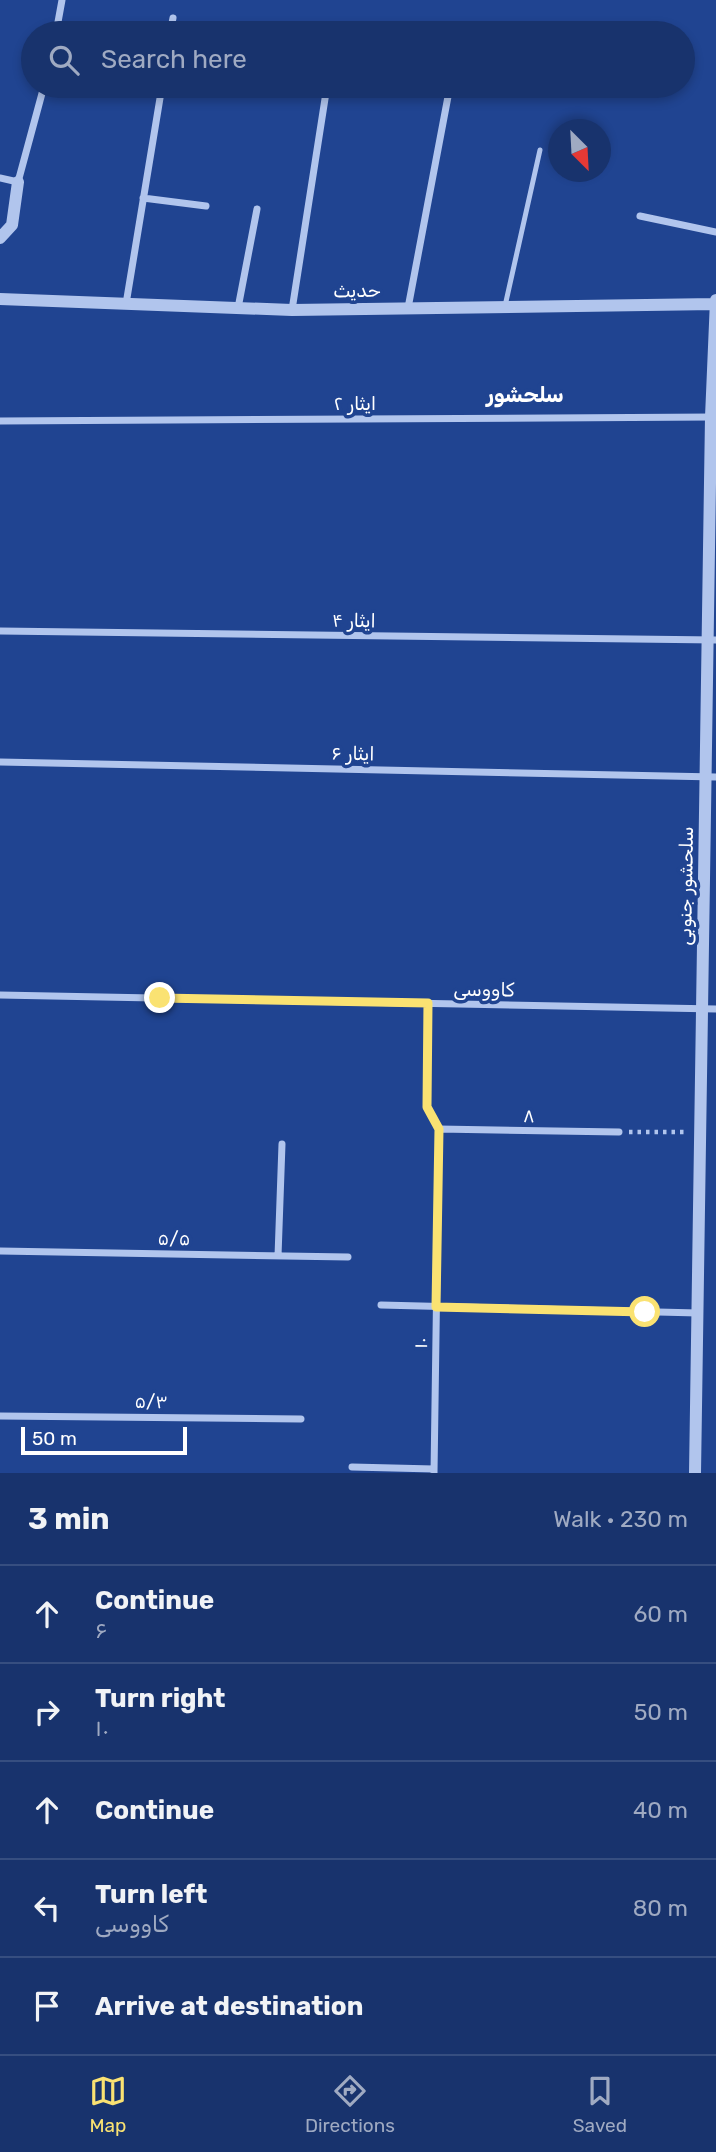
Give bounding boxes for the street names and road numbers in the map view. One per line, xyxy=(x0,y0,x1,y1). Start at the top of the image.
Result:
street label: حدیث xyxy=(333,279,381,302)
street label: ایثار ۲ xyxy=(334,392,376,415)
street label: ایثار ۴ xyxy=(332,609,376,632)
street label: ایثار ۶ xyxy=(331,742,375,765)
street label: سلحشور جنوبی xyxy=(673,826,698,946)
street label: کاووسی xyxy=(453,977,515,1002)
street label: ۸ xyxy=(523,1104,535,1127)
street label: ۵/۵ xyxy=(157,1227,191,1250)
street label: ۱۰ xyxy=(409,1337,432,1349)
street label: ۵/۳ xyxy=(134,1390,168,1413)

